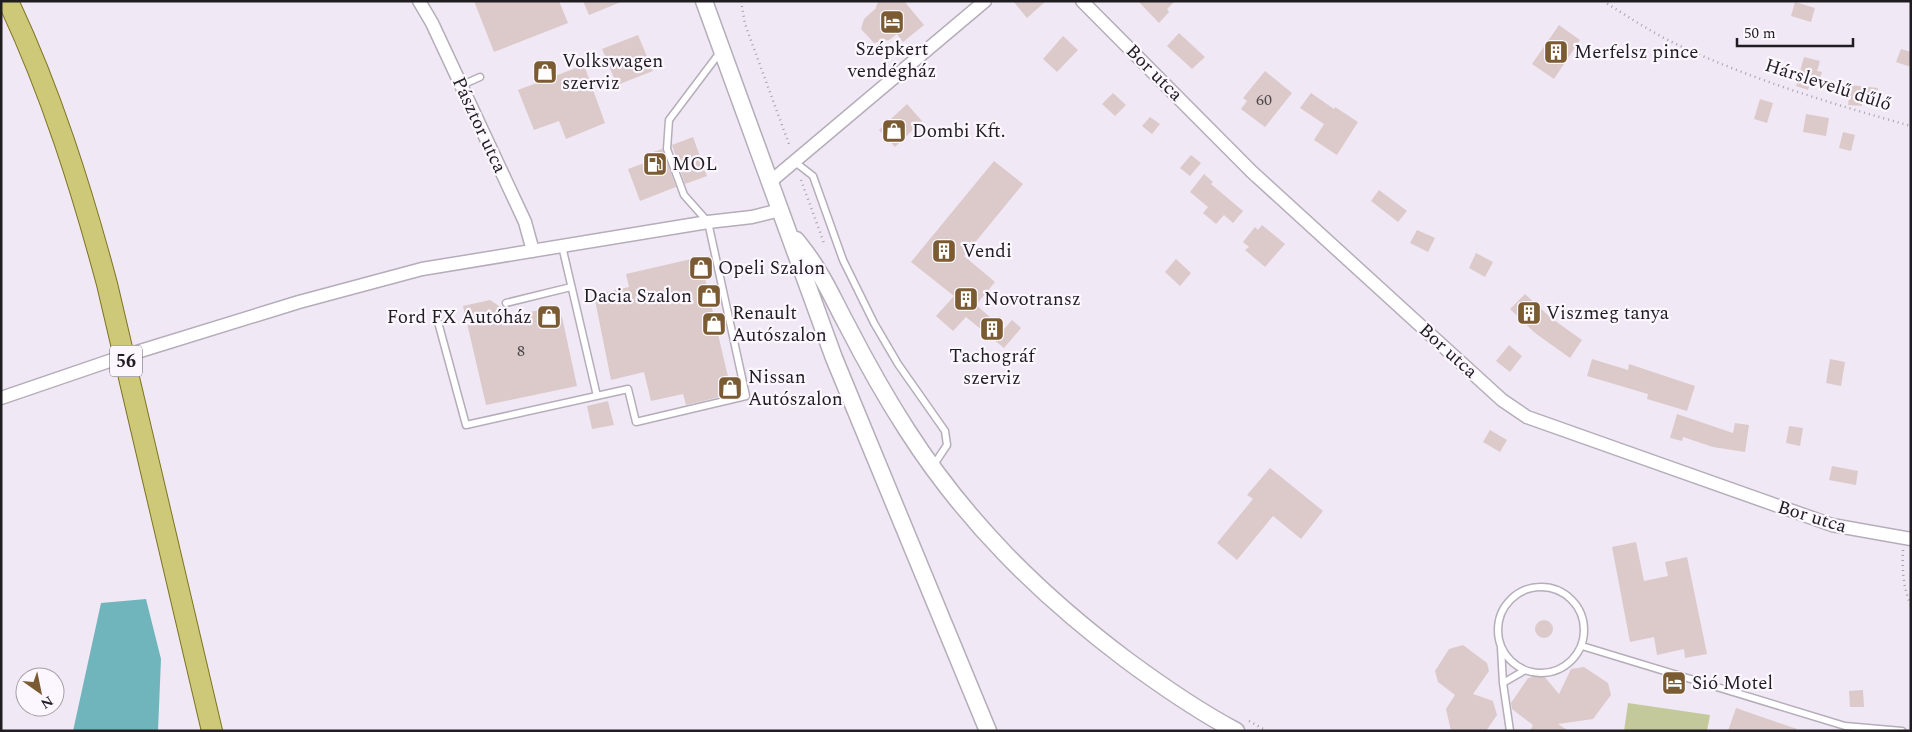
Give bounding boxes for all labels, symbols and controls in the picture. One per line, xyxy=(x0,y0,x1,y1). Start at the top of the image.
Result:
hotel icon: Szépkert vendégház xyxy=(879,9,905,35)
scale bar xyxy=(1737,15,1853,47)
text: 50 m xyxy=(1744,22,1776,45)
place label: Szépkert vendégház xyxy=(847,35,936,86)
street label: Bor utca xyxy=(1119,38,1190,109)
place label: Merfelsz pince xyxy=(1574,38,1698,67)
building icon: Merfelsz pince xyxy=(1543,39,1569,65)
place label: Volkswagen szerviz xyxy=(562,47,663,98)
street label: Hárslevelű dűlő xyxy=(1761,51,1895,119)
shop icon: Volkswagen szerviz xyxy=(532,59,558,85)
street label: Pásztor utca xyxy=(444,72,514,179)
house number: 60 xyxy=(1256,88,1272,112)
place label: Dombi Kft. xyxy=(912,117,1006,146)
shop icon: Dombi Kft. xyxy=(881,118,907,144)
place label: MOL xyxy=(672,150,717,179)
fuel station icon: MOL xyxy=(642,151,668,177)
place label: Vendi xyxy=(962,237,1012,266)
building icon: Vendi xyxy=(931,238,957,264)
place label: Opeli Szalon xyxy=(718,254,825,283)
shop icon: Opeli Szalon xyxy=(688,255,714,281)
place label: Dacia Szalon xyxy=(583,282,692,311)
shop icon: Dacia Szalon xyxy=(696,283,722,309)
place label: Novotransz xyxy=(984,285,1081,314)
building icon: Novotransz xyxy=(953,286,979,312)
place label: Renault Autószalon xyxy=(732,299,827,350)
place label: Viszmeg tanya xyxy=(1546,299,1670,328)
building icon: Viszmeg tanya xyxy=(1516,300,1542,326)
place label: Ford FX Autóház xyxy=(387,303,532,332)
shop icon: Ford FX Autóház xyxy=(536,304,562,330)
shop icon: Renault Autószalon xyxy=(701,311,727,337)
building icon: Tachográf szerviz xyxy=(979,316,1005,342)
street label: Bor utca xyxy=(1412,316,1485,386)
house number: 8 xyxy=(517,339,525,363)
place label: Tachográf szerviz xyxy=(949,342,1036,393)
road number: 56 xyxy=(110,346,142,376)
place label: Nissan Autószalon xyxy=(748,363,843,414)
shop icon: Nissan Autószalon xyxy=(717,375,743,401)
street label: Bor utca xyxy=(1774,493,1851,541)
north arrow xyxy=(15,667,65,717)
place label: Sió Motel xyxy=(1692,669,1773,698)
hotel icon: Sió Motel xyxy=(1661,670,1687,696)
text: N xyxy=(36,691,57,714)

